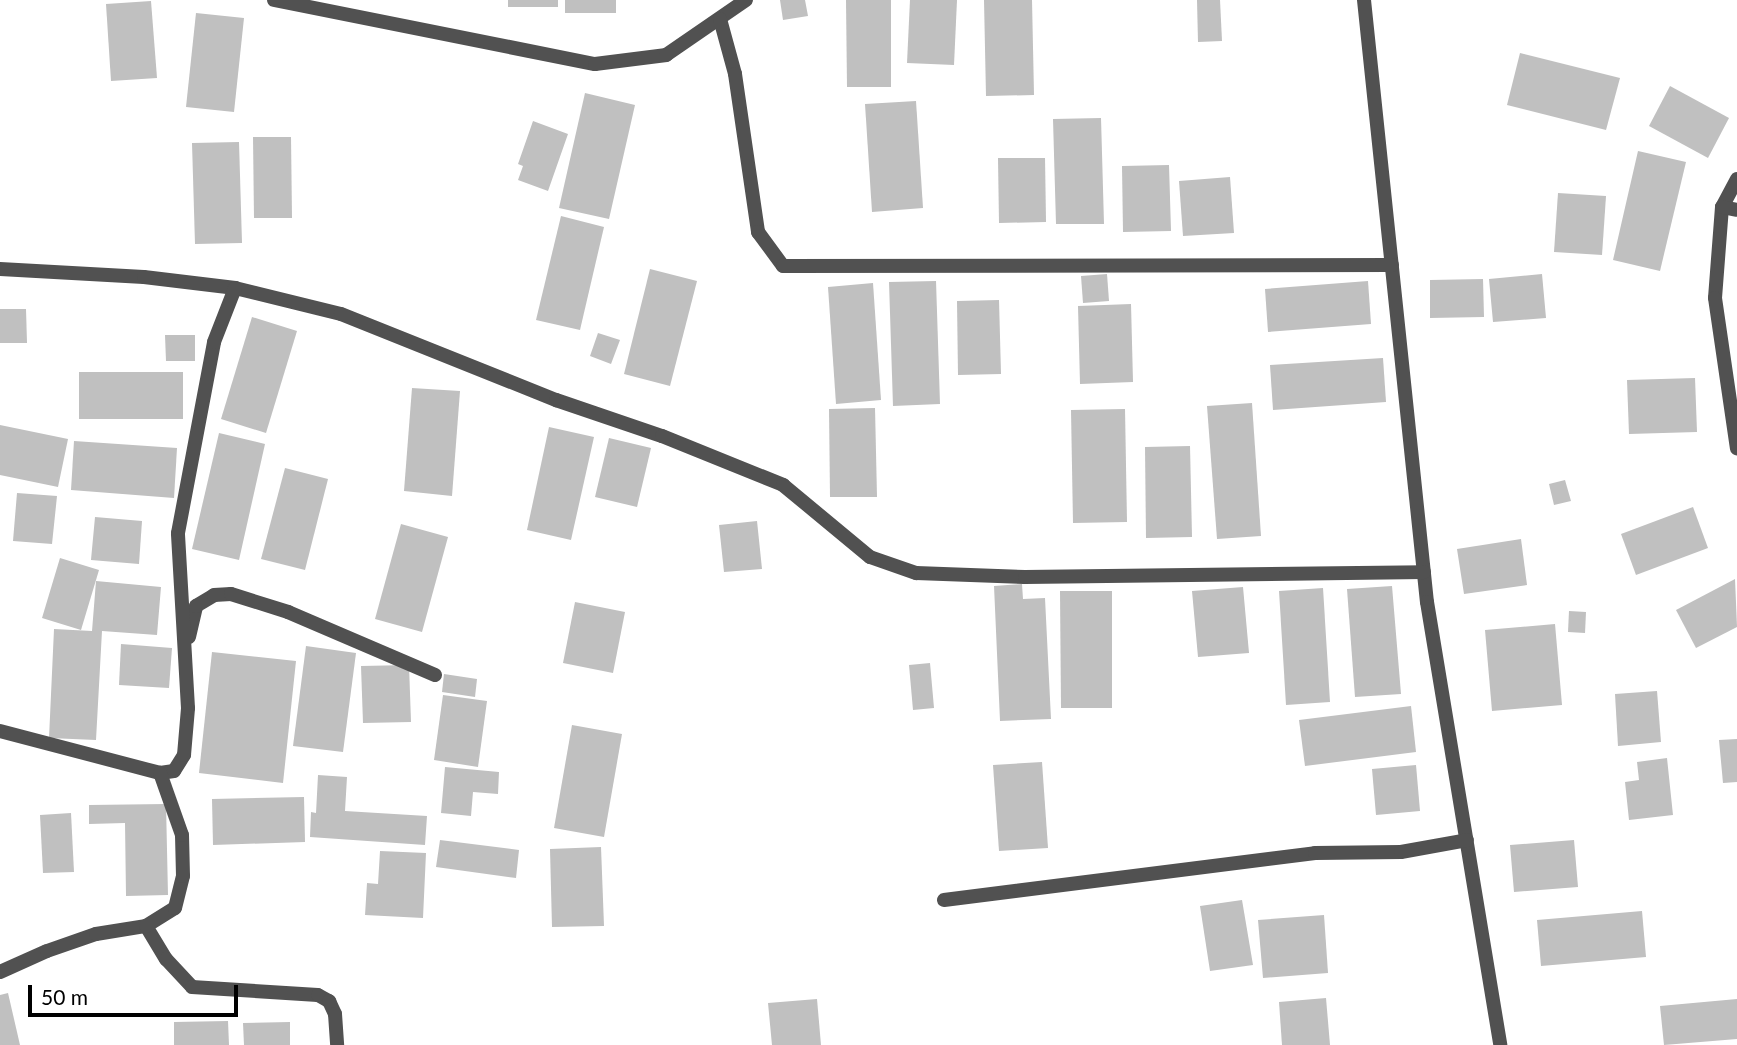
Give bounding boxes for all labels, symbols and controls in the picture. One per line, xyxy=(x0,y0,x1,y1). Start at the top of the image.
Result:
scale bar xyxy=(32,972,242,1016)
text: 50 m xyxy=(41,984,88,1009)

